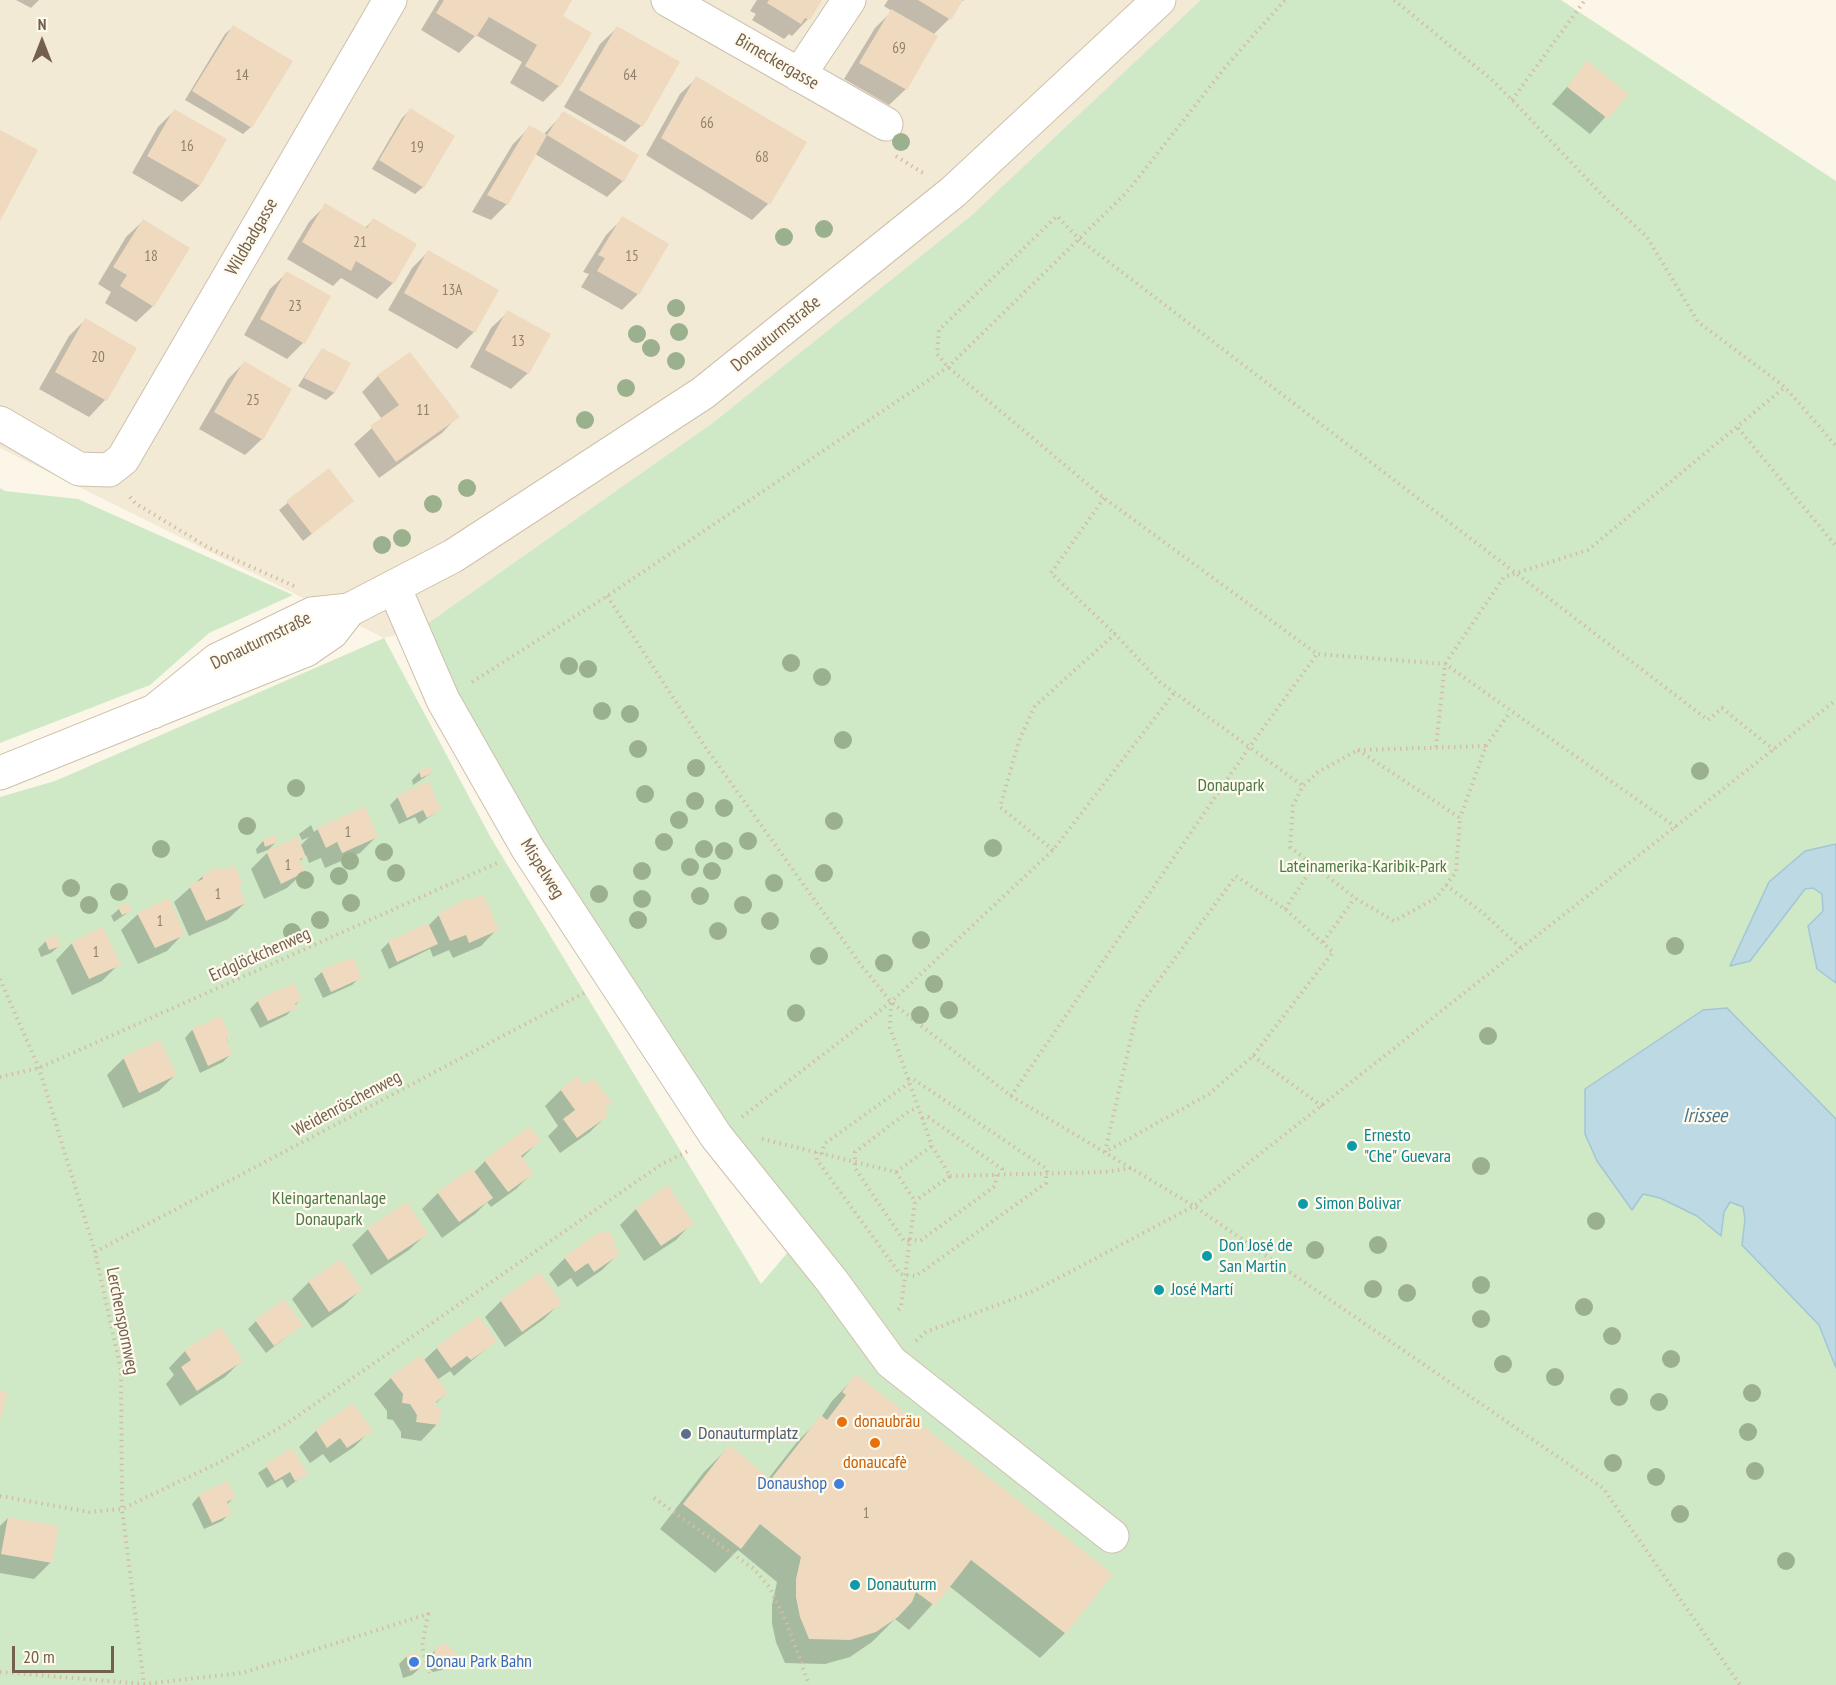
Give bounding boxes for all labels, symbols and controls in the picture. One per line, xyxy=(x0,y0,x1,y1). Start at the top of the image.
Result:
north arrow xyxy=(12,12,72,72)
text: N xyxy=(38,14,46,34)
street label: Birneckergasse xyxy=(731,29,823,95)
house number: 69 xyxy=(892,40,906,58)
house number: 14 xyxy=(235,67,249,85)
house number: 64 xyxy=(623,67,637,85)
house number: 66 xyxy=(700,115,714,133)
house number: 16 xyxy=(180,138,194,156)
house number: 19 xyxy=(410,139,424,157)
house number: 68 xyxy=(755,149,769,167)
street label: Wildbadgasse xyxy=(221,195,283,279)
house number: 21 xyxy=(353,234,367,252)
house number: 18 xyxy=(144,248,158,266)
house number: 15 xyxy=(625,248,639,266)
house number: 13A xyxy=(442,282,462,300)
street label: Donauturmstraße xyxy=(727,291,825,377)
house number: 23 xyxy=(288,298,302,316)
house number: 13 xyxy=(511,333,525,351)
house number: 20 xyxy=(91,349,105,367)
house number: 25 xyxy=(246,392,260,410)
house number: 11 xyxy=(416,402,430,420)
street label: Donauturmstraße xyxy=(207,607,315,675)
park label: Donaupark xyxy=(1197,775,1265,797)
house number: 1 xyxy=(345,824,351,842)
street label: Mispelweg xyxy=(515,835,569,903)
park label: Lateinamerika-Karibik-Park xyxy=(1279,856,1447,878)
house number: 1 xyxy=(285,857,291,875)
house number: 1 xyxy=(215,886,221,904)
house number: 1 xyxy=(157,913,163,931)
street label: Erdglöckchenweg xyxy=(206,923,314,987)
house number: 1 xyxy=(93,944,99,962)
street label: Weidenröschenweg xyxy=(289,1066,405,1142)
water label: Irissee xyxy=(1683,1104,1727,1128)
place label: Ernesto "Che" Guevara xyxy=(1364,1125,1451,1168)
marker: Ernesto "Che" Guevara xyxy=(1345,1139,1359,1153)
park label: Kleingartenanlage Donaupark xyxy=(272,1188,386,1230)
place label: Simon Bolivar xyxy=(1315,1193,1401,1215)
marker: Simon Bolivar xyxy=(1296,1197,1310,1211)
place label: Don José de San Martin xyxy=(1219,1235,1293,1278)
marker: Don José de San Martin xyxy=(1200,1249,1214,1263)
street label: Lerchenspornweg xyxy=(101,1266,143,1376)
place label: José Martí xyxy=(1171,1279,1233,1301)
marker: José Martí xyxy=(1152,1283,1166,1297)
place label: donaubräu xyxy=(854,1411,920,1433)
marker: donaubräu xyxy=(835,1415,849,1429)
place label: Donauturmplatz xyxy=(698,1423,798,1445)
marker: Donauturmplatz xyxy=(679,1427,693,1441)
marker: donaucafè xyxy=(868,1436,882,1450)
place label: donaucafè xyxy=(843,1452,907,1474)
place label: Donaushop xyxy=(757,1473,827,1495)
marker: Donaushop xyxy=(832,1477,846,1491)
house number: 1 xyxy=(863,1505,869,1523)
place label: Donauturm xyxy=(867,1574,937,1596)
marker: Donauturm xyxy=(848,1578,862,1592)
scale bar xyxy=(15,1634,117,1672)
text: 20 m xyxy=(23,1645,55,1668)
place label: Donau Park Bahn xyxy=(426,1651,532,1673)
marker: Donau Park Bahn xyxy=(407,1655,421,1669)

